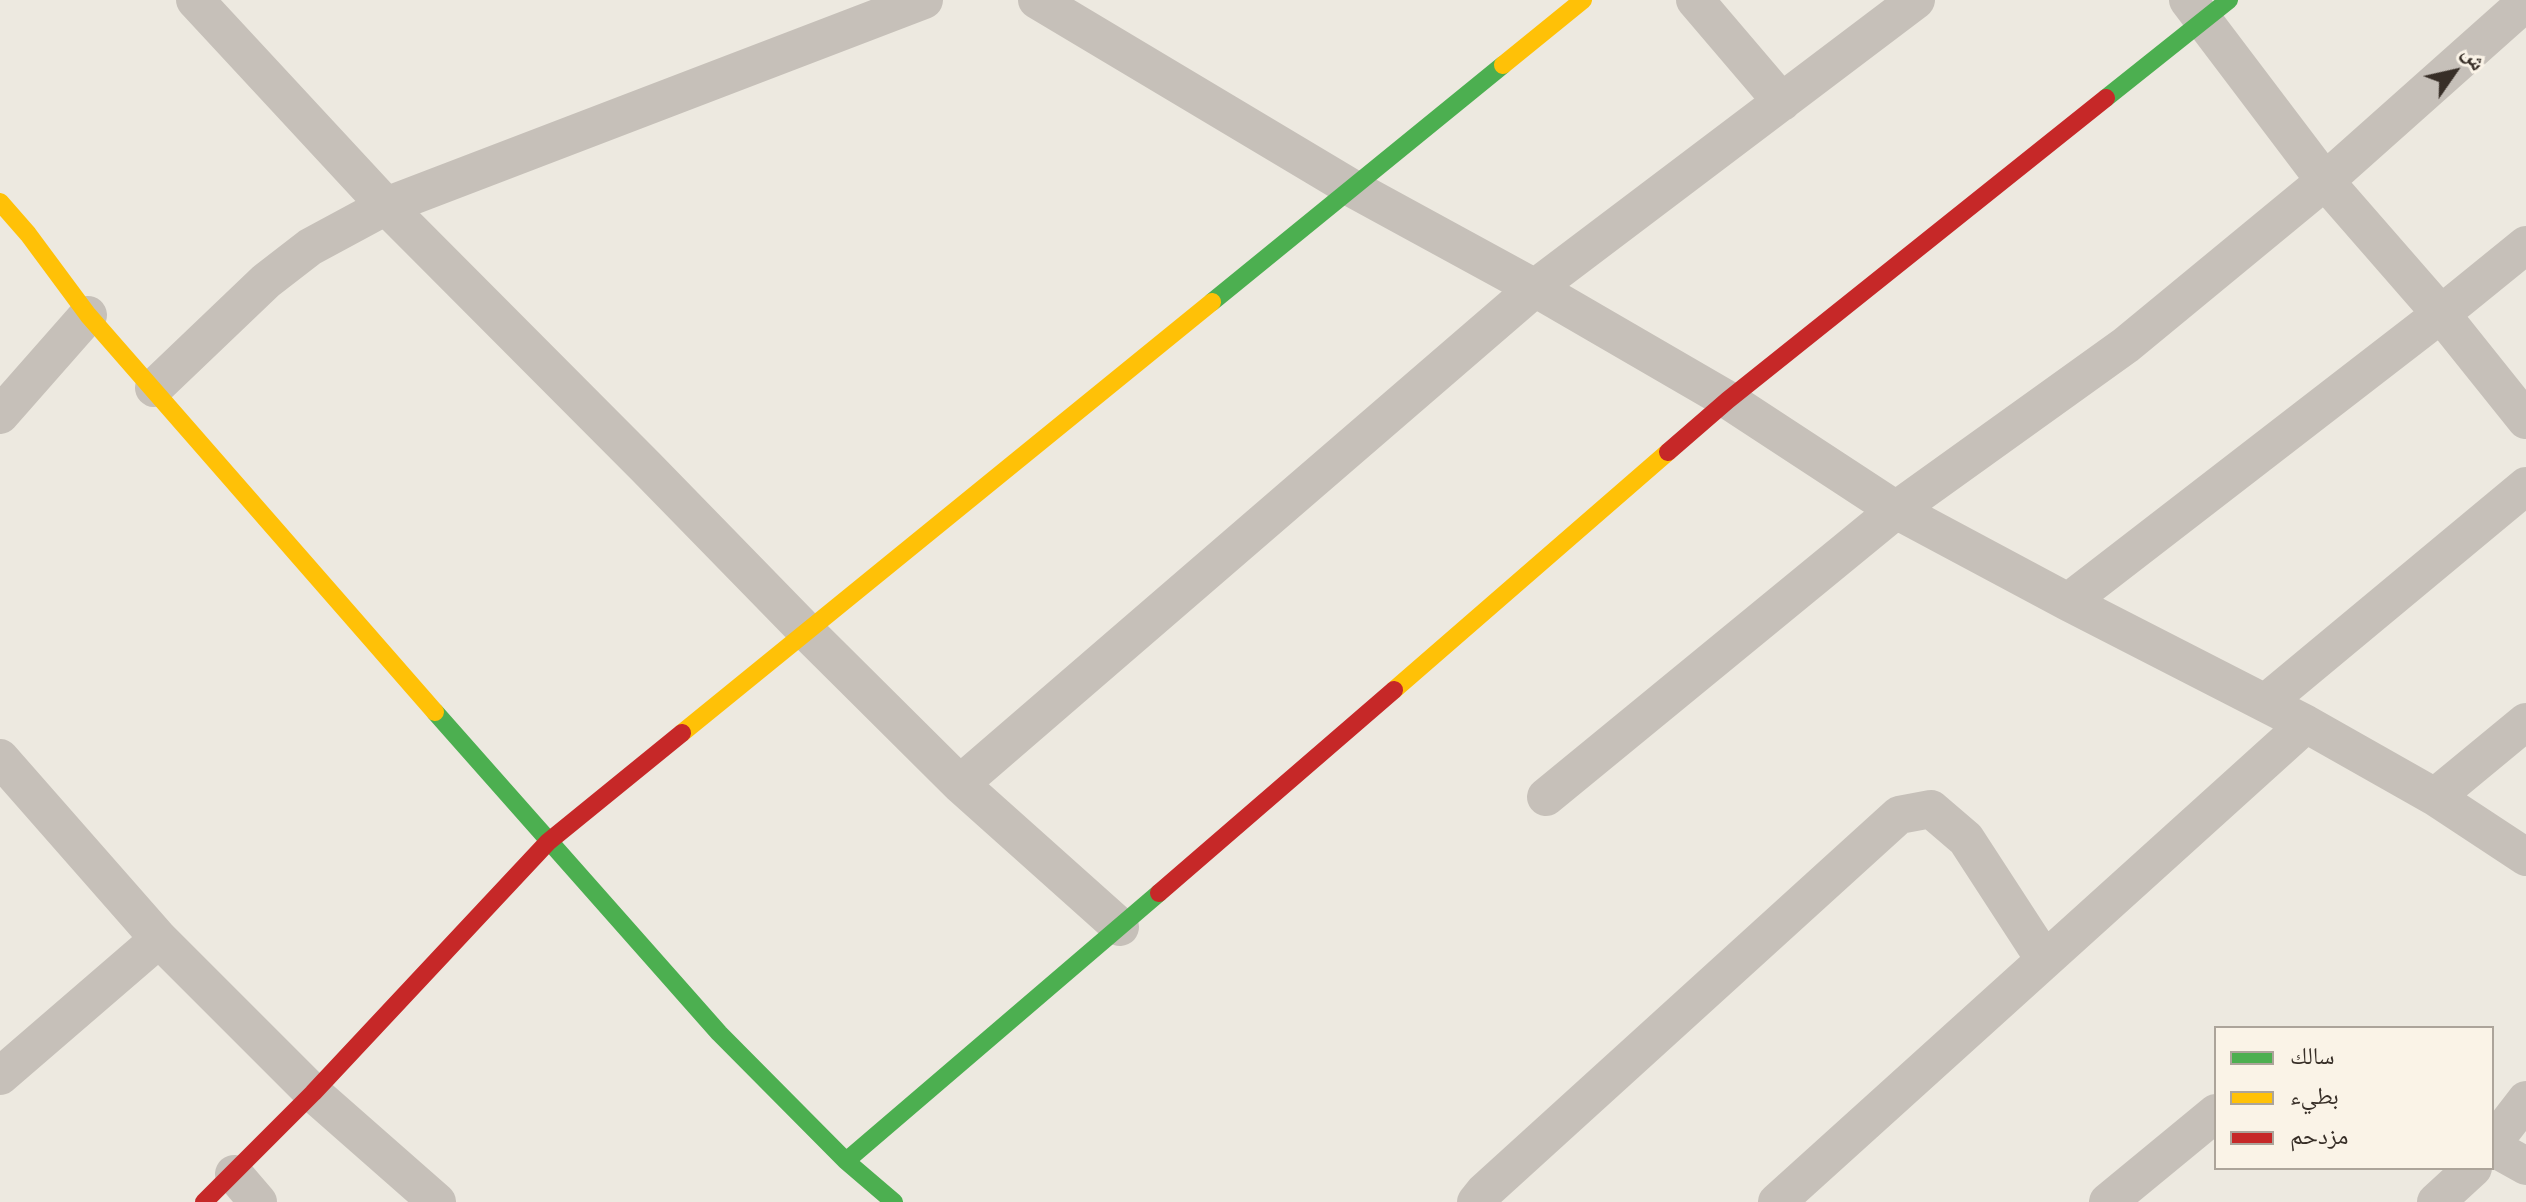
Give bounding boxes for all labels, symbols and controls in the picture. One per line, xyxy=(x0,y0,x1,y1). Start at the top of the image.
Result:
north arrow xyxy=(2414,32,2494,112)
text: ش xyxy=(2454,40,2494,77)
legend xyxy=(2214,1026,2494,1170)
text: سالك xyxy=(2290,1039,2335,1074)
text: بطيء xyxy=(2290,1079,2339,1114)
text: مزدحم xyxy=(2290,1119,2349,1154)

